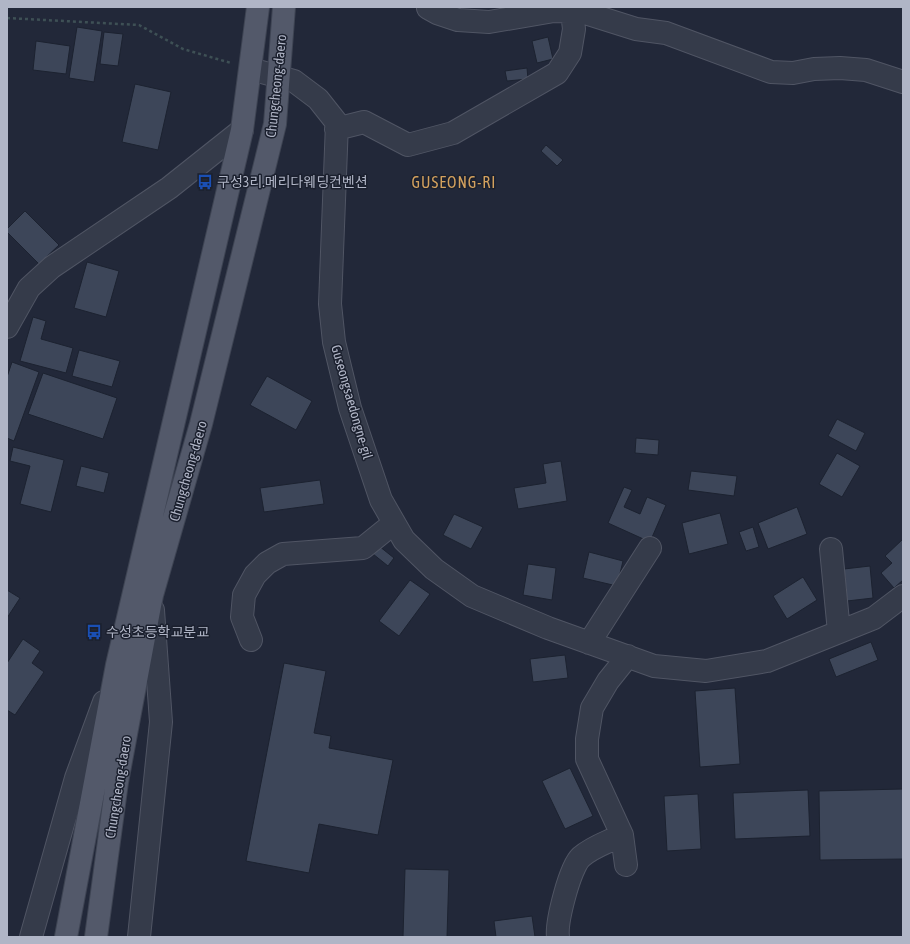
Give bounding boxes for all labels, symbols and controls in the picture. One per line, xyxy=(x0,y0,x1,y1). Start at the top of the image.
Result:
street label: Chungcheong-daero xyxy=(263,34,289,138)
bus stop icon: 구성3리.메리다웨딩컨벤션 xyxy=(196,173,214,191)
district label: GUSEONG-RI xyxy=(412,173,496,191)
place label: 구성3리.메리다웨딩컨벤션 xyxy=(217,174,368,190)
street label: Guseongsaedongne-gil xyxy=(328,343,376,461)
street label: Chungcheong-daero xyxy=(166,419,210,523)
bus stop icon: 수성초등학교분교 xyxy=(85,623,103,641)
place label: 수성초등학교분교 xyxy=(106,624,209,640)
street label: Chungcheong-daero xyxy=(102,735,134,839)

